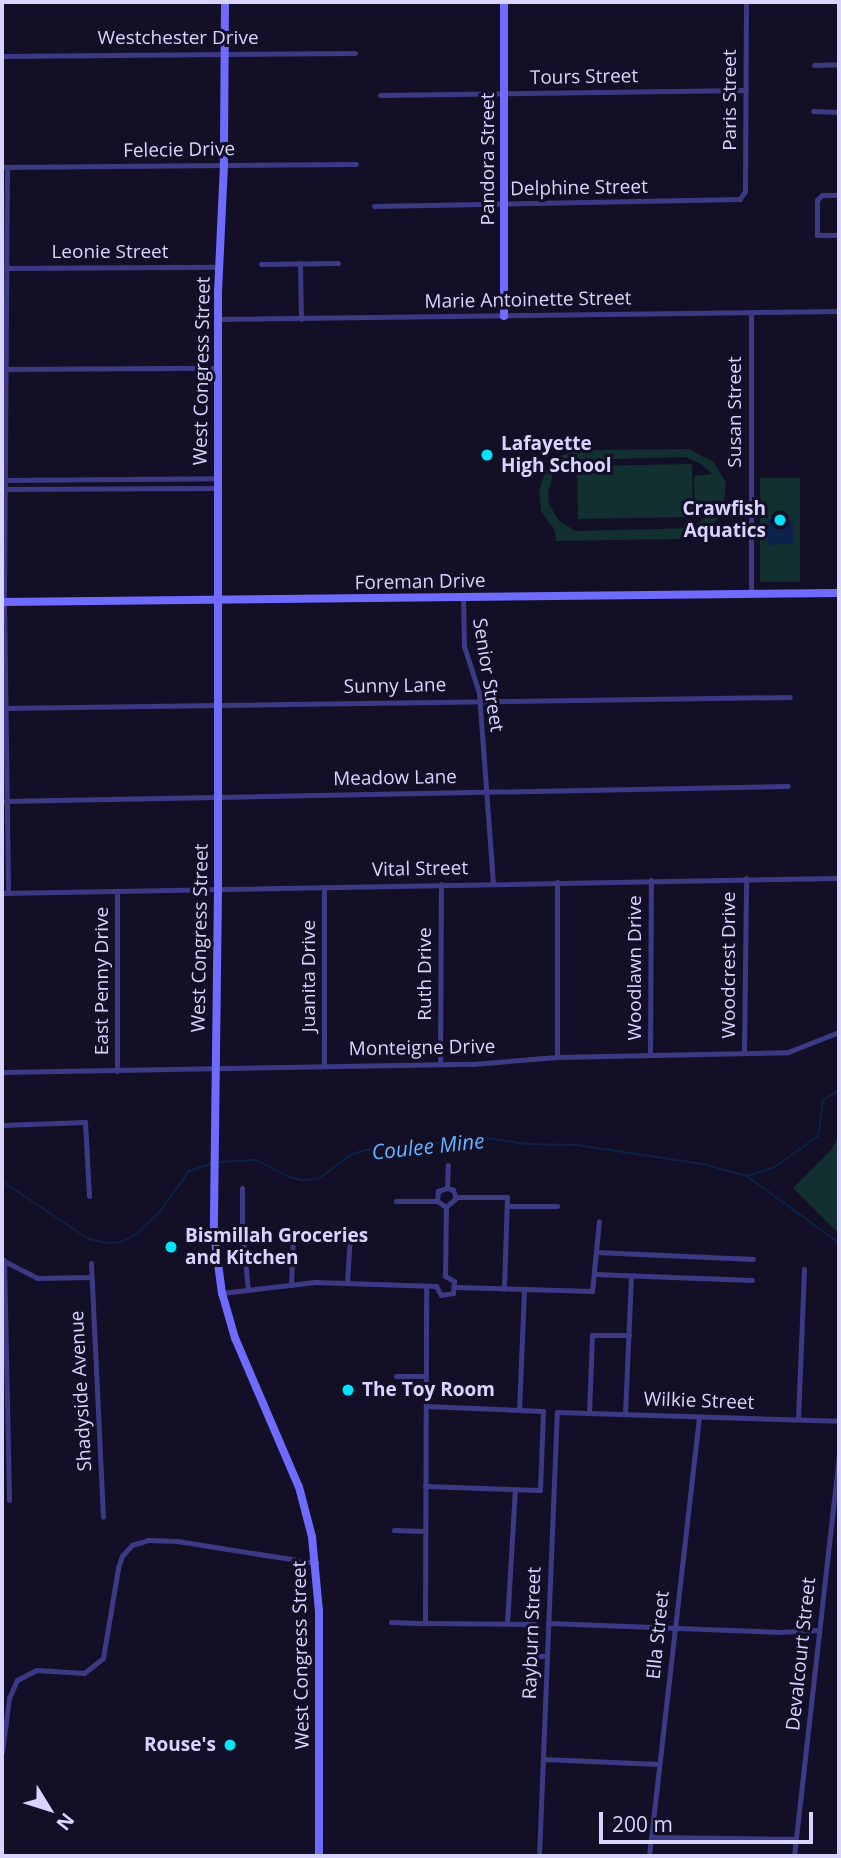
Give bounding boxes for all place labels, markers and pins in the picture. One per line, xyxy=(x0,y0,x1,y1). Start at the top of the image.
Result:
place label: Lafayette High School xyxy=(501,433,612,477)
marker: Lafayette High School xyxy=(479,447,495,463)
place label: Crawfish Aquatics xyxy=(682,498,766,542)
marker: Crawfish Aquatics xyxy=(772,512,788,528)
place label: Bismillah Groceries and Kitchen xyxy=(185,1225,368,1269)
marker: Bismillah Groceries and Kitchen xyxy=(163,1239,179,1255)
place label: The Toy Room xyxy=(362,1379,495,1401)
marker: The Toy Room xyxy=(340,1382,356,1398)
place label: Rouse's xyxy=(144,1734,216,1756)
marker: Rouse's xyxy=(222,1737,238,1753)

